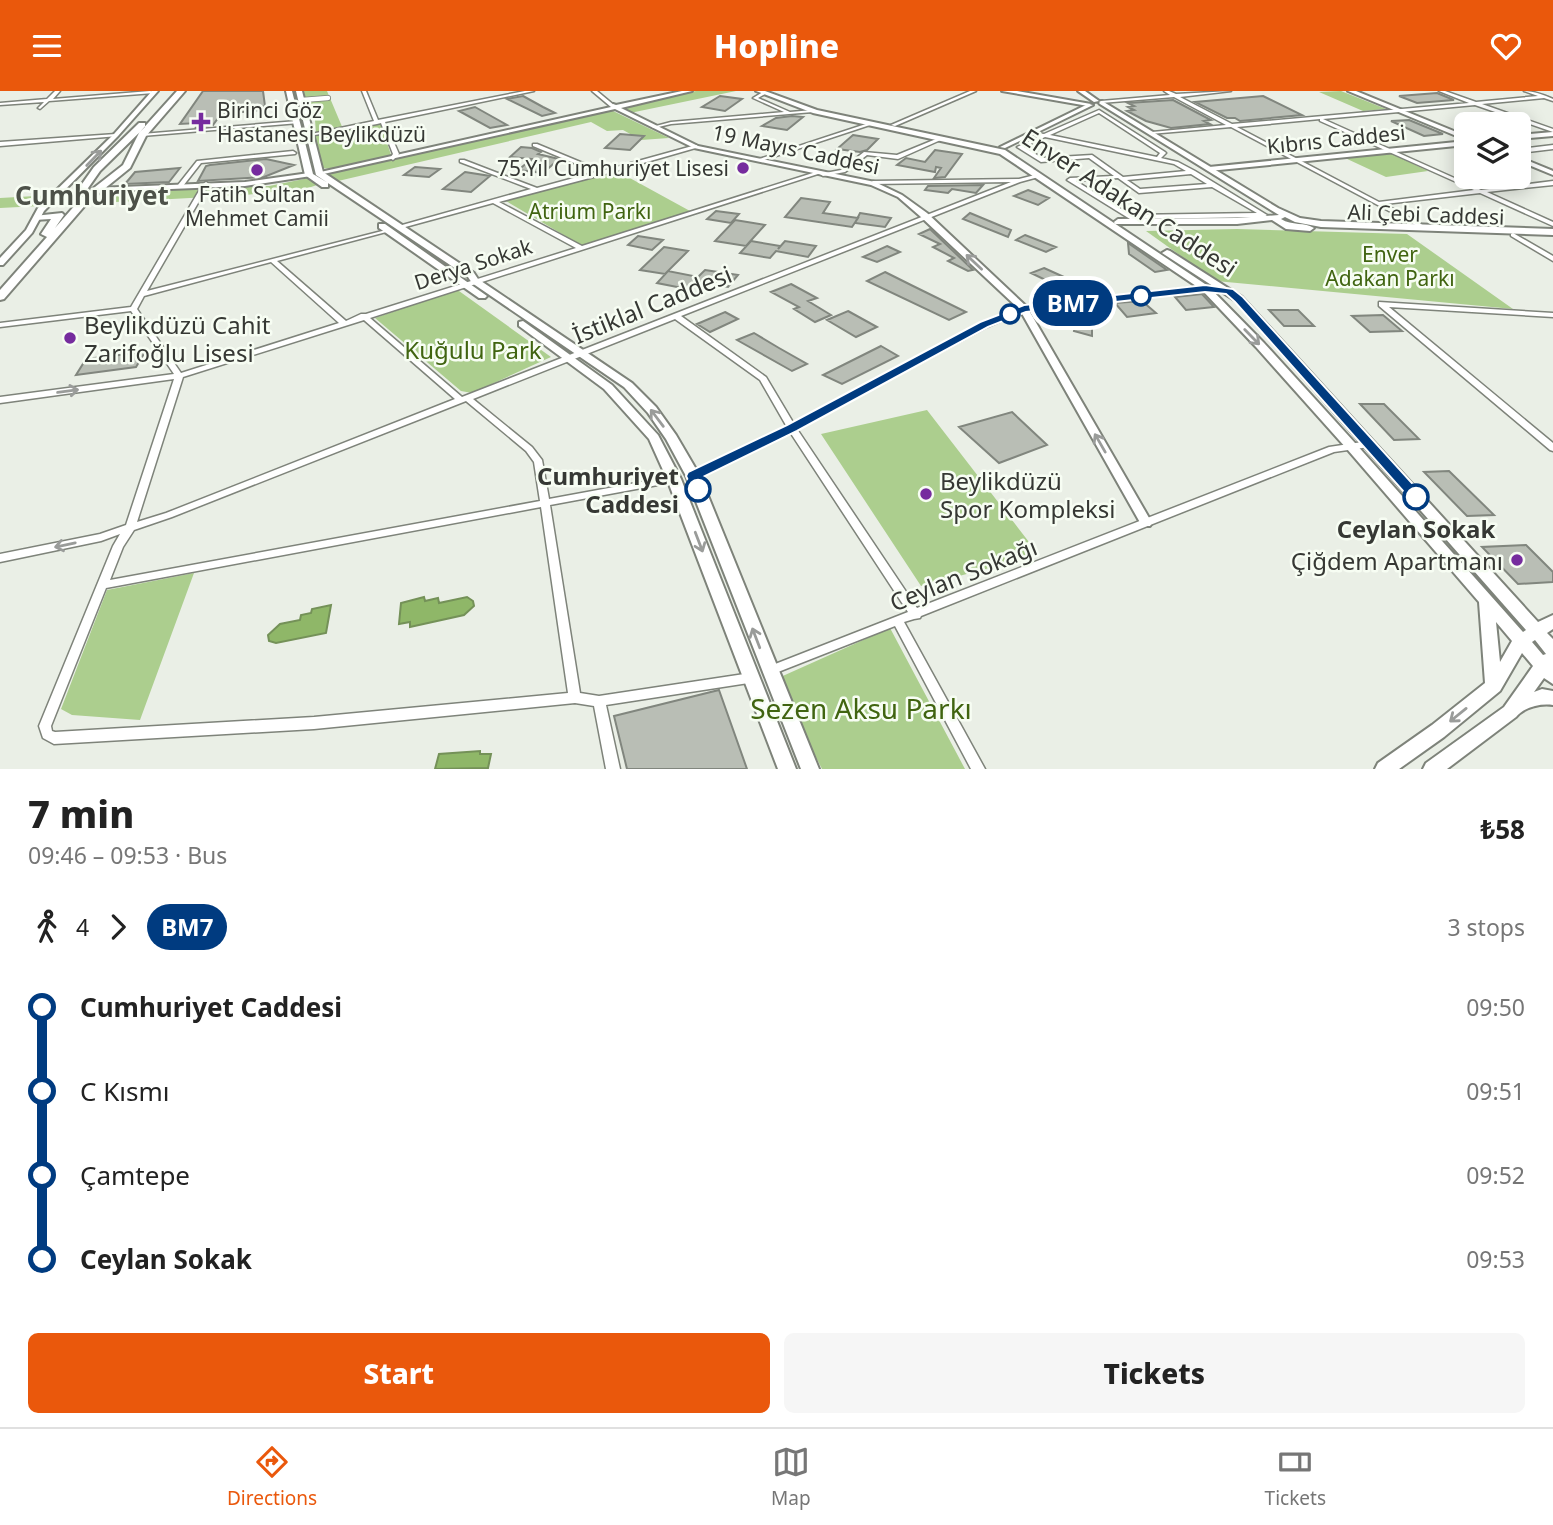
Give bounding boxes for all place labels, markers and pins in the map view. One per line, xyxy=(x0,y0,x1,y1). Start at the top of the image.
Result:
place label: Birinci Göz Hastanesi Beylikdüzü xyxy=(217,96,426,148)
marker: Birinci Göz Hastanesi Beylikdüzü xyxy=(191,112,211,132)
place label: 75.Yıl Cumhuriyet Lisesi xyxy=(497,154,729,182)
marker: 75.Yıl Cumhuriyet Lisesi xyxy=(735,160,751,176)
marker: Fatih Sultan Mehmet Camii xyxy=(249,162,265,178)
place label: Fatih Sultan Mehmet Camii xyxy=(185,180,329,232)
unlabelled marker xyxy=(1131,286,1151,306)
unlabelled marker xyxy=(1000,304,1020,324)
place label: Beylikdüzü Cahit Zarifoğlu Lisesi xyxy=(84,308,271,369)
marker: Beylikdüzü Cahit Zarifoğlu Lisesi xyxy=(62,330,78,346)
place label: Cumhuriyet Caddesi xyxy=(537,459,679,520)
place label: Beylikdüzü Spor Kompleksi xyxy=(940,464,1115,525)
marker: Cumhuriyet Caddesi xyxy=(685,476,711,502)
marker: Ceylan Sokak xyxy=(1403,484,1429,510)
marker: Beylikdüzü Spor Kompleksi xyxy=(918,486,934,502)
place label: Ceylan Sokak xyxy=(1337,512,1495,545)
place label: Çiğdem Apartmanı xyxy=(1291,544,1503,577)
marker: Çiğdem Apartmanı xyxy=(1509,552,1525,568)

